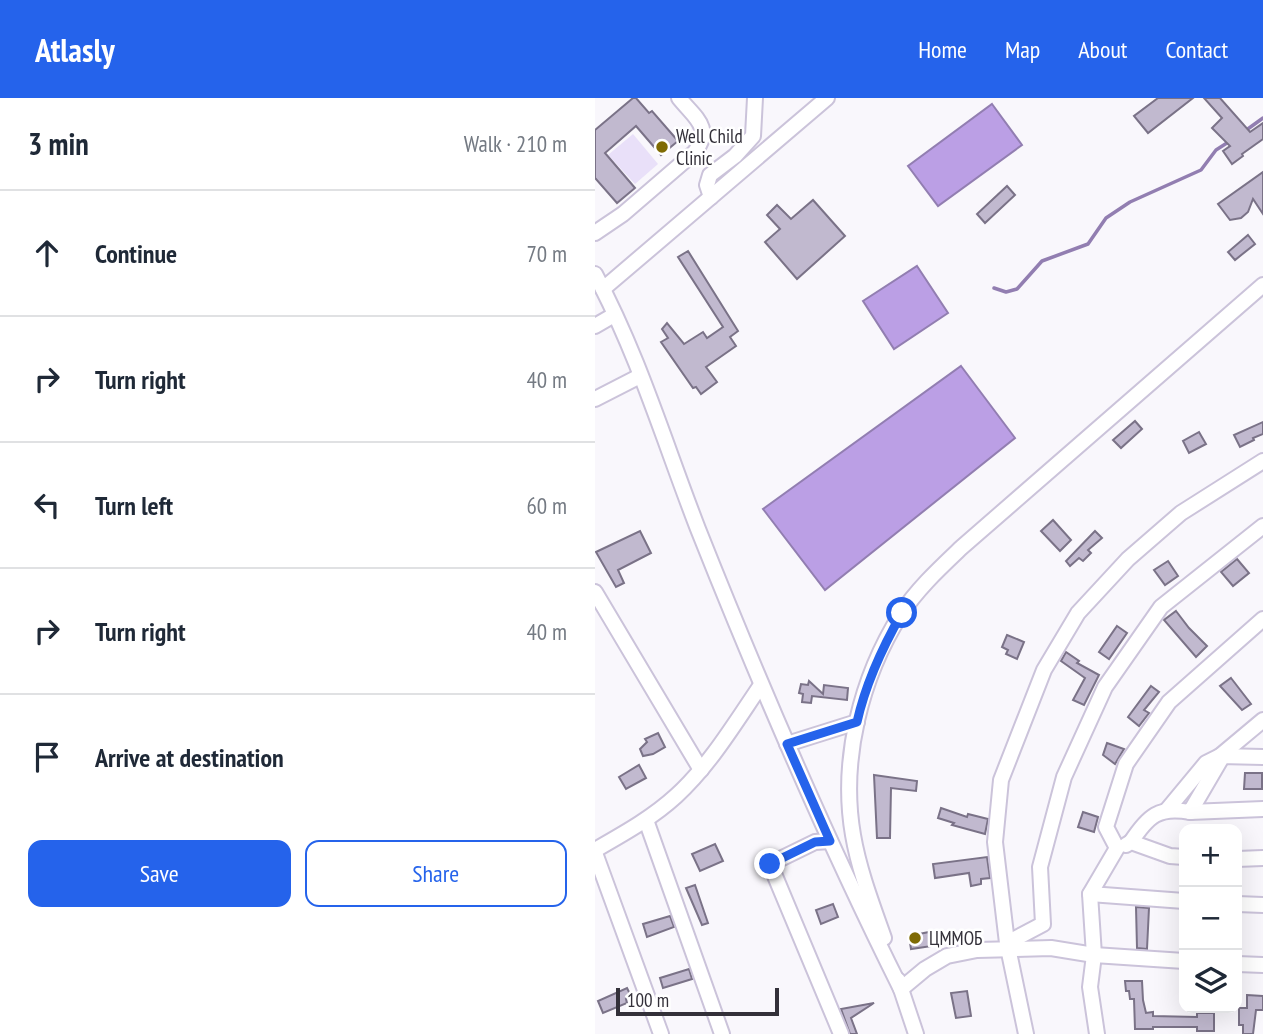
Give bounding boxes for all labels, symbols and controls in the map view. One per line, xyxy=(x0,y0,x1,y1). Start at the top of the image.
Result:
text: Atlasly xyxy=(35,28,115,71)
text: Home xyxy=(918,34,967,65)
text: Map xyxy=(1005,34,1040,65)
text: About xyxy=(1078,34,1127,65)
text: Contact xyxy=(1165,34,1228,65)
text: 3 min xyxy=(28,124,89,163)
place label: Well Child Clinic xyxy=(676,124,743,170)
text: Walk · 210 m xyxy=(464,129,567,158)
marker: Well Child Clinic xyxy=(654,139,670,155)
icon: ahead xyxy=(28,234,66,272)
text: Continue xyxy=(95,237,177,270)
text: 70 m xyxy=(526,239,567,268)
icon: right xyxy=(28,360,66,398)
text: Turn right xyxy=(95,363,186,396)
text: 40 m xyxy=(526,365,567,394)
icon: left xyxy=(28,486,66,524)
text: Turn left xyxy=(95,489,173,522)
text: 60 m xyxy=(526,491,567,520)
route start xyxy=(886,597,917,628)
icon: right xyxy=(28,612,66,650)
text: Turn right xyxy=(95,615,186,648)
text: 40 m xyxy=(526,617,567,646)
icon: arrive xyxy=(28,738,66,776)
text: Arrive at destination xyxy=(95,741,284,774)
map controls xyxy=(1179,824,1242,1013)
button: + xyxy=(1179,824,1242,887)
button: Save xyxy=(28,840,291,907)
button: Share xyxy=(305,840,567,907)
route end xyxy=(754,848,785,879)
button: − xyxy=(1179,887,1242,950)
place label: ЦММОБ xyxy=(929,926,983,950)
marker: ЦММОБ xyxy=(907,930,923,946)
button: layers xyxy=(1179,950,1242,1013)
scale bar xyxy=(616,985,779,1017)
text: 100 m xyxy=(627,988,669,1012)

